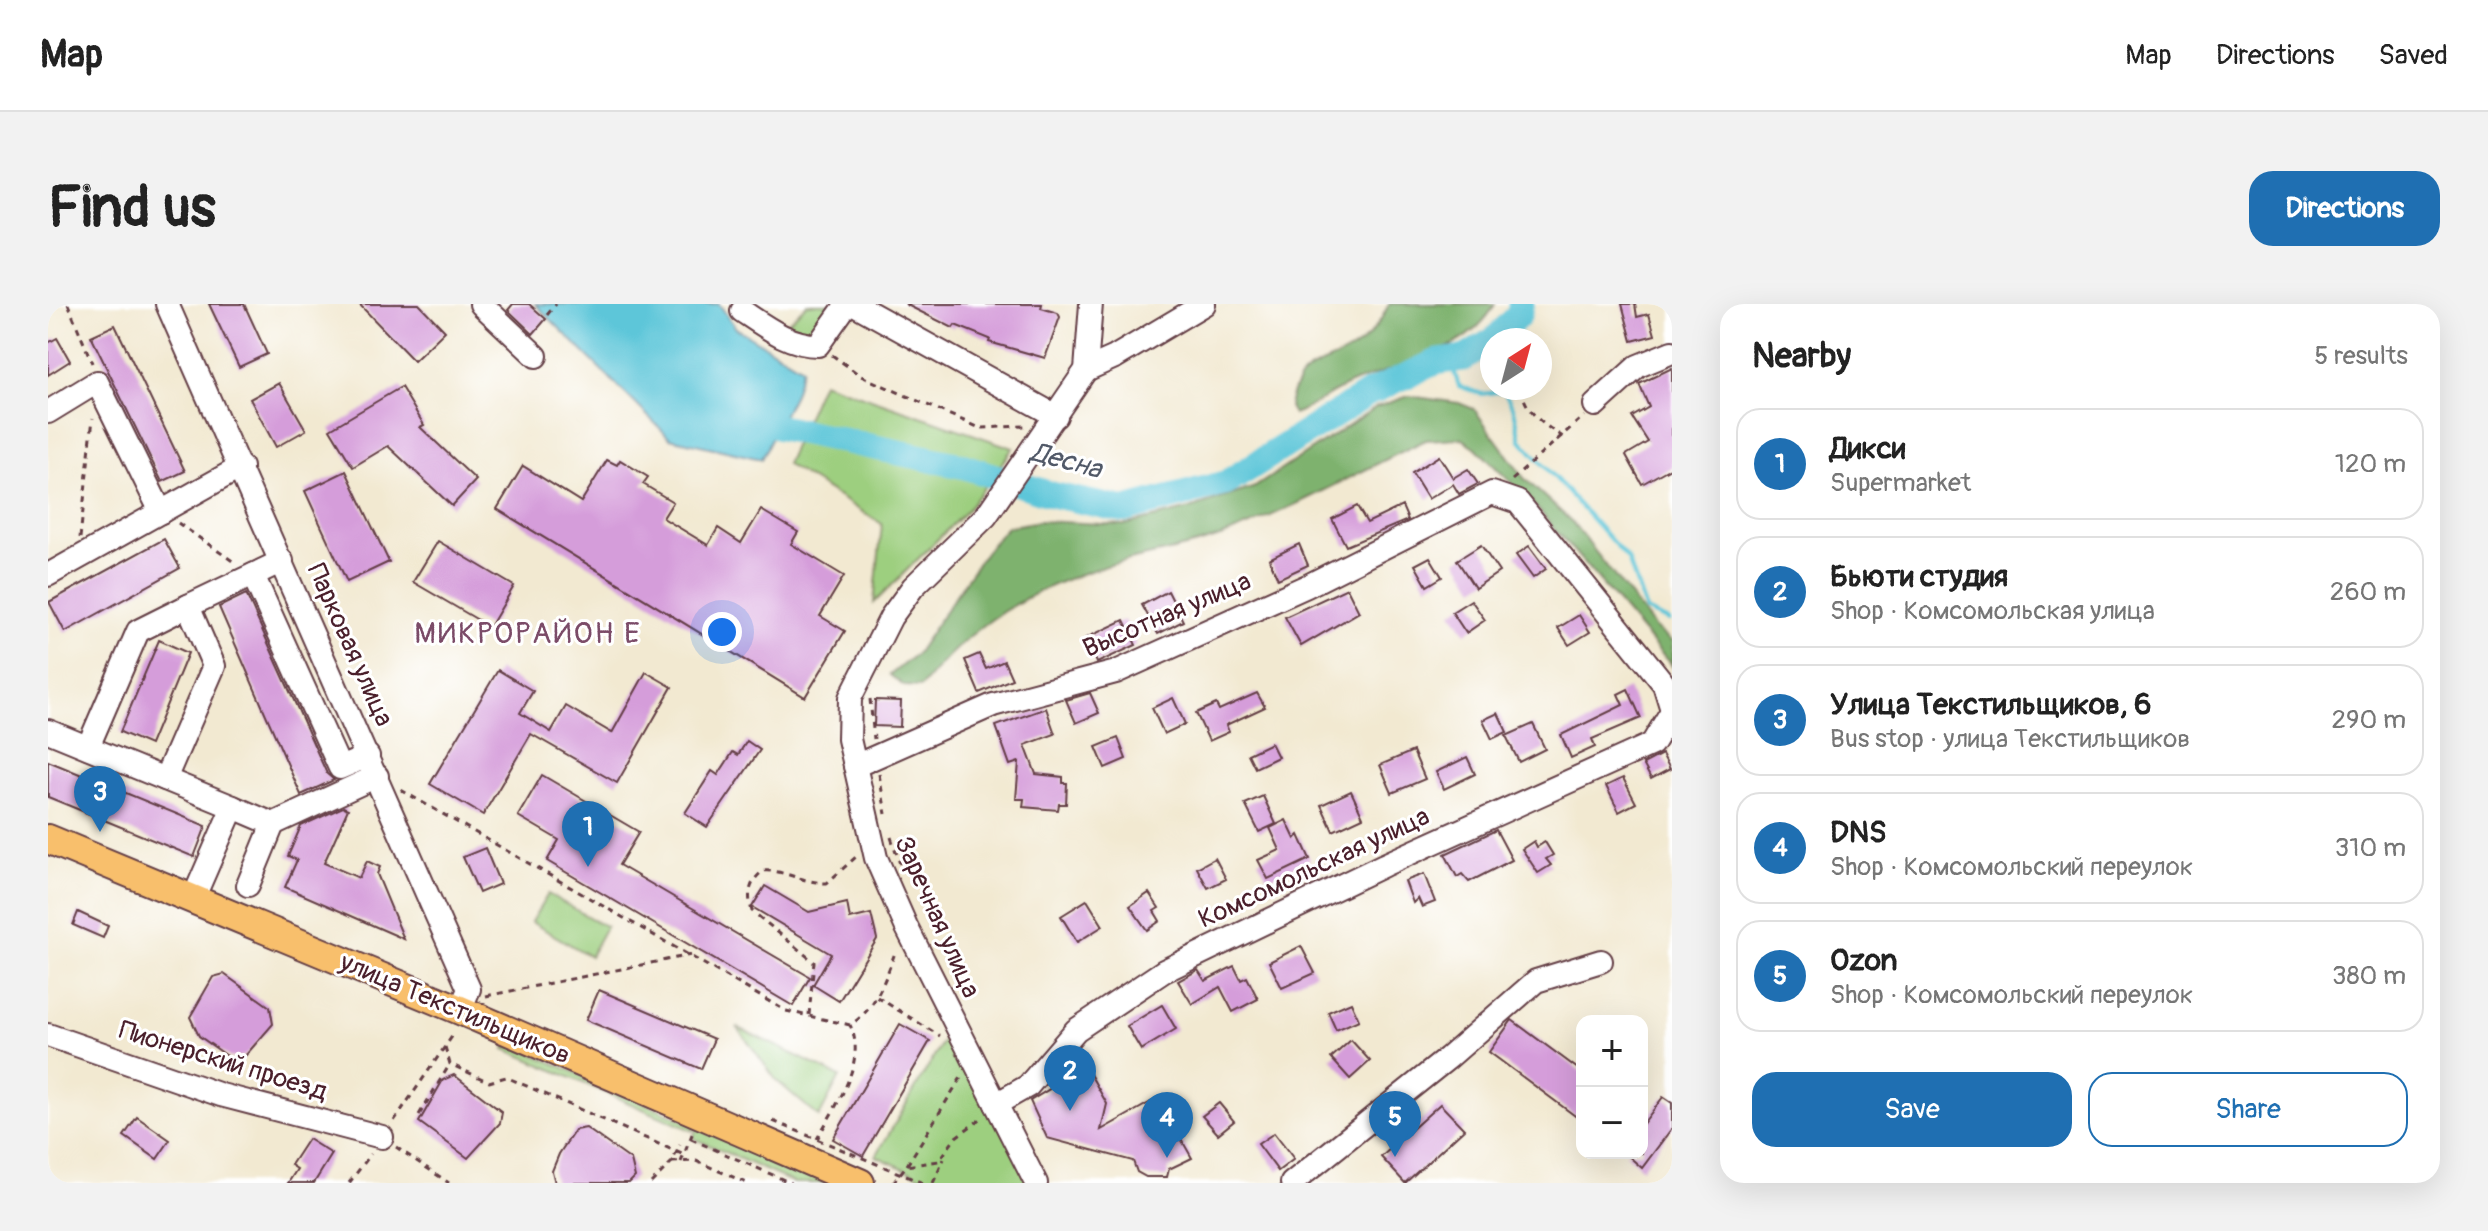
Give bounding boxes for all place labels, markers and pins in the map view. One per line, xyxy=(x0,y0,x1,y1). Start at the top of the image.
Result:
pin: 3 xyxy=(74,766,126,832)
pin: 1 xyxy=(562,801,614,867)
pin: 2 xyxy=(1044,1045,1096,1111)
pin: 5 xyxy=(1369,1091,1421,1157)
pin: 4 xyxy=(1141,1092,1193,1158)

